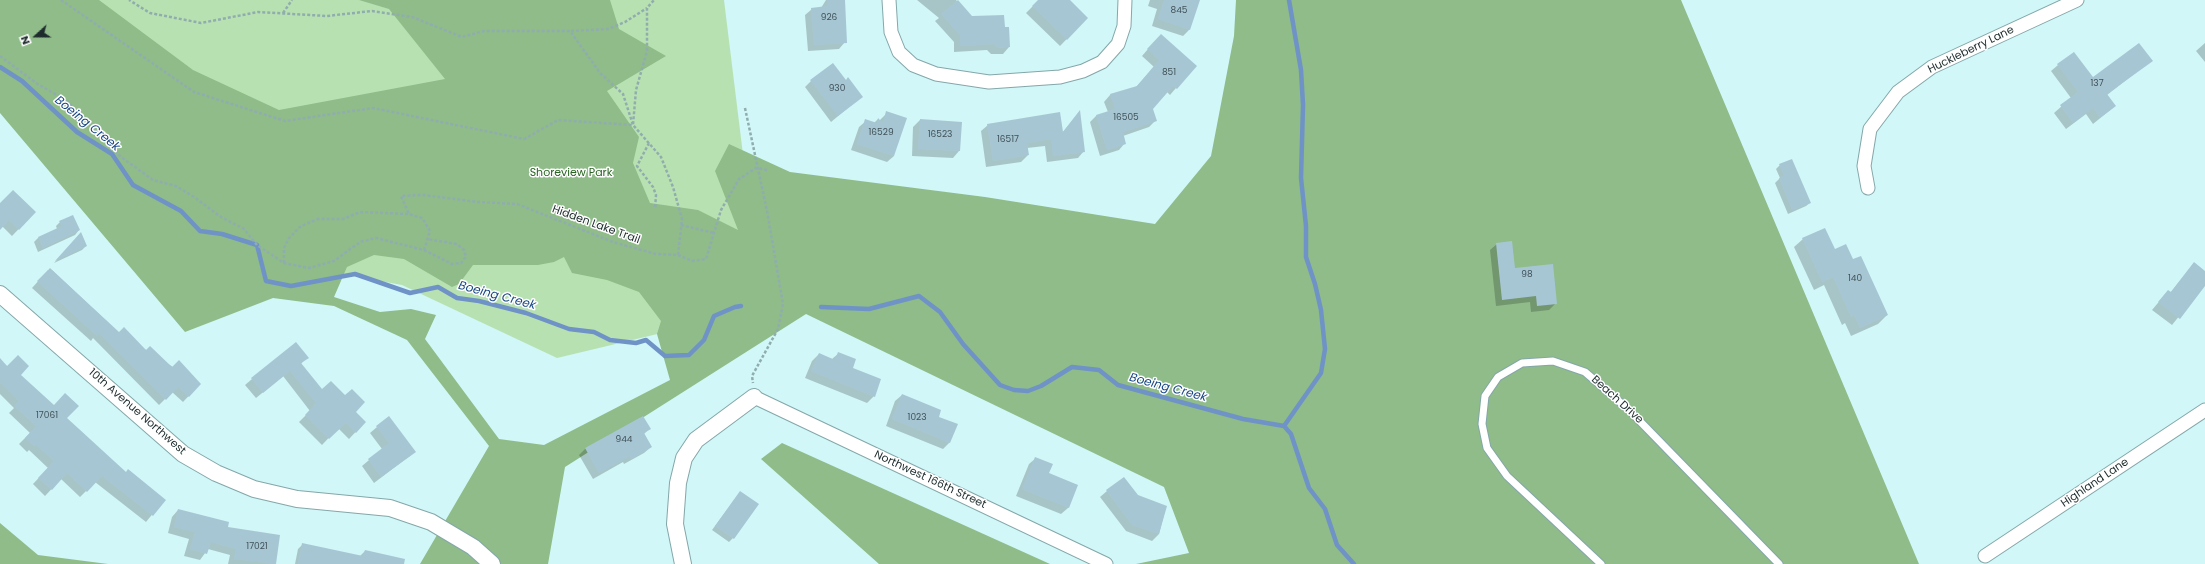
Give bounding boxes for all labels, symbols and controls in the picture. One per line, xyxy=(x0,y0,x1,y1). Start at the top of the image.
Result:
house number: 845 xyxy=(1171,6,1187,16)
house number: 926 xyxy=(821,13,837,23)
north arrow xyxy=(16,16,56,56)
street label: Huckleberry Lane xyxy=(1926,23,2016,77)
text: N xyxy=(16,34,34,47)
house number: 851 xyxy=(1162,68,1176,78)
house number: 137 xyxy=(2090,79,2104,89)
house number: 930 xyxy=(829,84,845,94)
water label: Boeing Creek xyxy=(52,93,122,155)
house number: 16505 xyxy=(1113,113,1139,123)
house number: 16529 xyxy=(868,128,894,138)
house number: 16523 xyxy=(928,130,952,140)
house number: 16517 xyxy=(997,135,1019,145)
park label: Shoreview Park xyxy=(530,166,612,180)
street label: Hidden Lake Trail xyxy=(550,203,642,247)
house number: 98 xyxy=(1521,270,1533,280)
house number: 140 xyxy=(1848,274,1862,284)
water label: Boeing Creek xyxy=(457,279,537,313)
street label: 10th Avenue Northwest xyxy=(86,366,188,458)
water label: Boeing Creek xyxy=(1128,371,1208,405)
street label: Beach Drive xyxy=(1588,373,1646,427)
house number: 17061 xyxy=(36,411,58,421)
house number: 1023 xyxy=(907,413,927,423)
house number: 944 xyxy=(616,435,632,445)
street label: Northwest 166th Street xyxy=(872,448,988,512)
street label: Highland Lane xyxy=(2059,456,2131,510)
house number: 17021 xyxy=(246,542,268,552)

